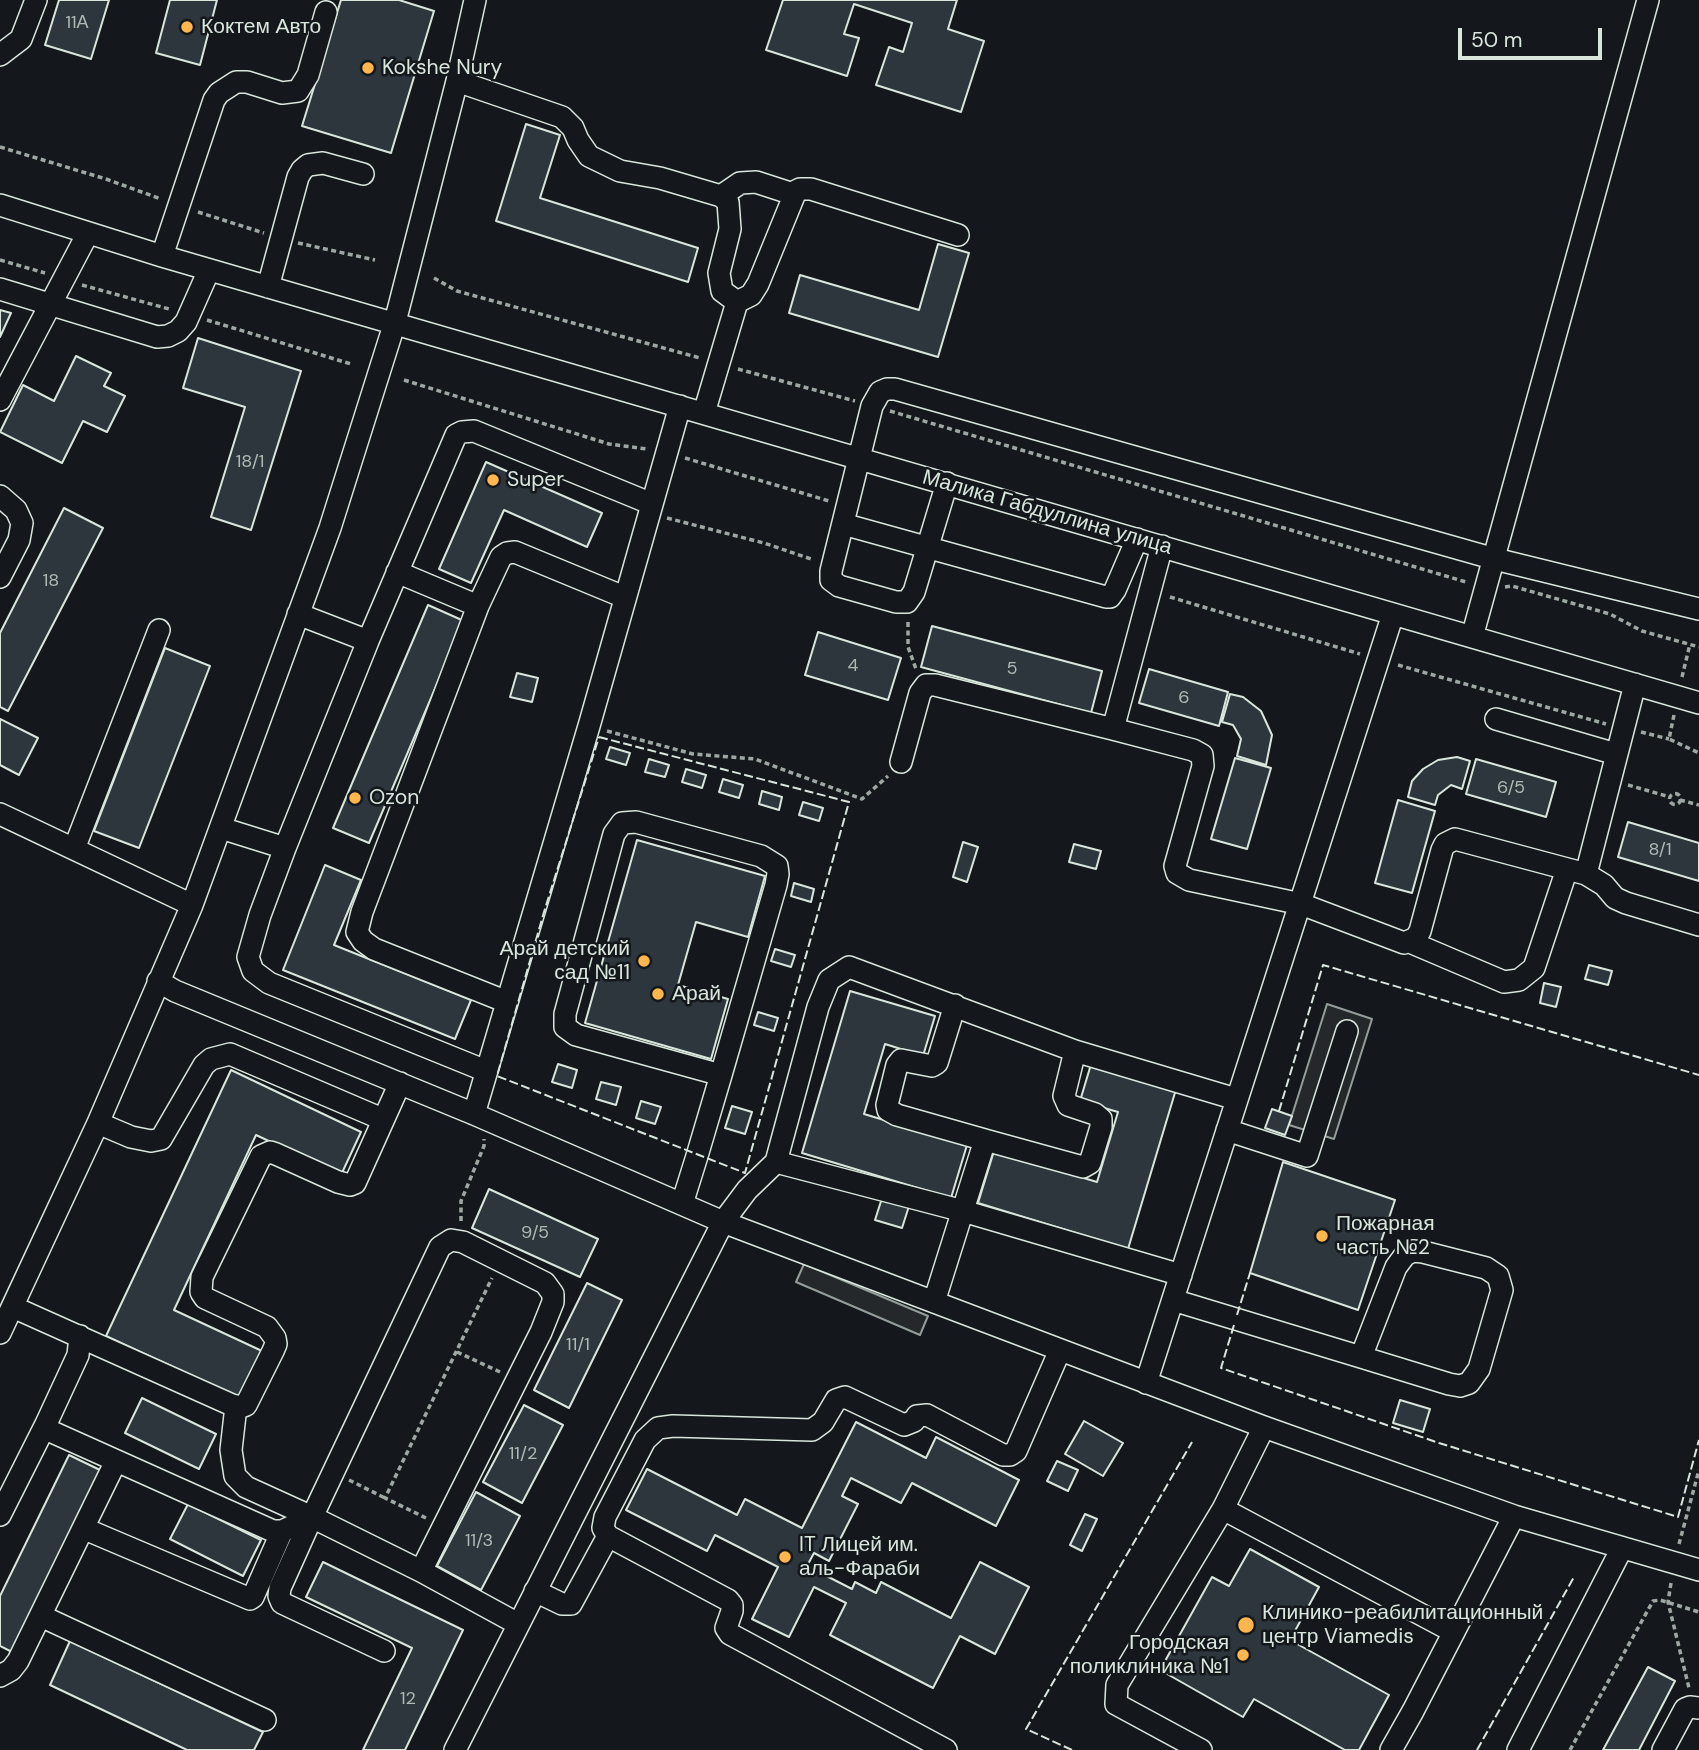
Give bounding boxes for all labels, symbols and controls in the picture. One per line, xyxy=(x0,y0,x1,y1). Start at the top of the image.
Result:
house number: 11А xyxy=(65,12,89,34)
place label: Коктем Авто xyxy=(201,14,321,40)
scale bar xyxy=(1461,14,1604,58)
marker: Коктем Авто xyxy=(179,19,195,35)
text: 50 m xyxy=(1471,26,1522,54)
place label: Kokshe Nury xyxy=(382,55,502,81)
marker: Kokshe Nury xyxy=(360,60,376,76)
house number: 18/1 xyxy=(236,451,264,473)
street label: Малика Габдуллина улица xyxy=(919,465,1175,561)
place label: Super xyxy=(507,467,564,493)
marker: Super xyxy=(485,472,501,488)
house number: 18 xyxy=(43,570,59,592)
house number: 4 xyxy=(848,655,858,677)
house number: 5 xyxy=(1007,658,1017,680)
house number: 6 xyxy=(1178,687,1190,709)
house number: 6/5 xyxy=(1497,777,1525,799)
place label: Ozon xyxy=(369,785,419,811)
marker: Ozon xyxy=(347,790,363,806)
house number: 8/1 xyxy=(1648,839,1672,861)
place label: Арай детский сад №11 xyxy=(500,936,630,986)
marker: Арай детский сад №11 xyxy=(636,953,652,969)
place label: Арай xyxy=(672,981,721,1007)
marker: Арай xyxy=(650,986,666,1002)
place label: Пожарная часть №2 xyxy=(1336,1211,1435,1261)
house number: 9/5 xyxy=(521,1222,549,1244)
marker: Пожарная часть №2 xyxy=(1314,1228,1330,1244)
house number: 11/1 xyxy=(566,1334,590,1356)
house number: 11/2 xyxy=(509,1443,537,1465)
house number: 11/3 xyxy=(465,1530,493,1552)
place label: IT Лицей им. аль-Фараби xyxy=(799,1532,920,1582)
marker: IT Лицей им. аль-Фараби xyxy=(777,1549,793,1565)
place label: Клинико-реабилитационный центр Viamedis xyxy=(1262,1600,1543,1650)
marker: Клинико-реабилитационный центр Viamedis xyxy=(1236,1615,1256,1635)
place label: Городская поликлиника №1 xyxy=(1070,1630,1229,1680)
marker: Городская поликлиника №1 xyxy=(1235,1647,1251,1663)
house number: 12 xyxy=(400,1688,416,1710)

